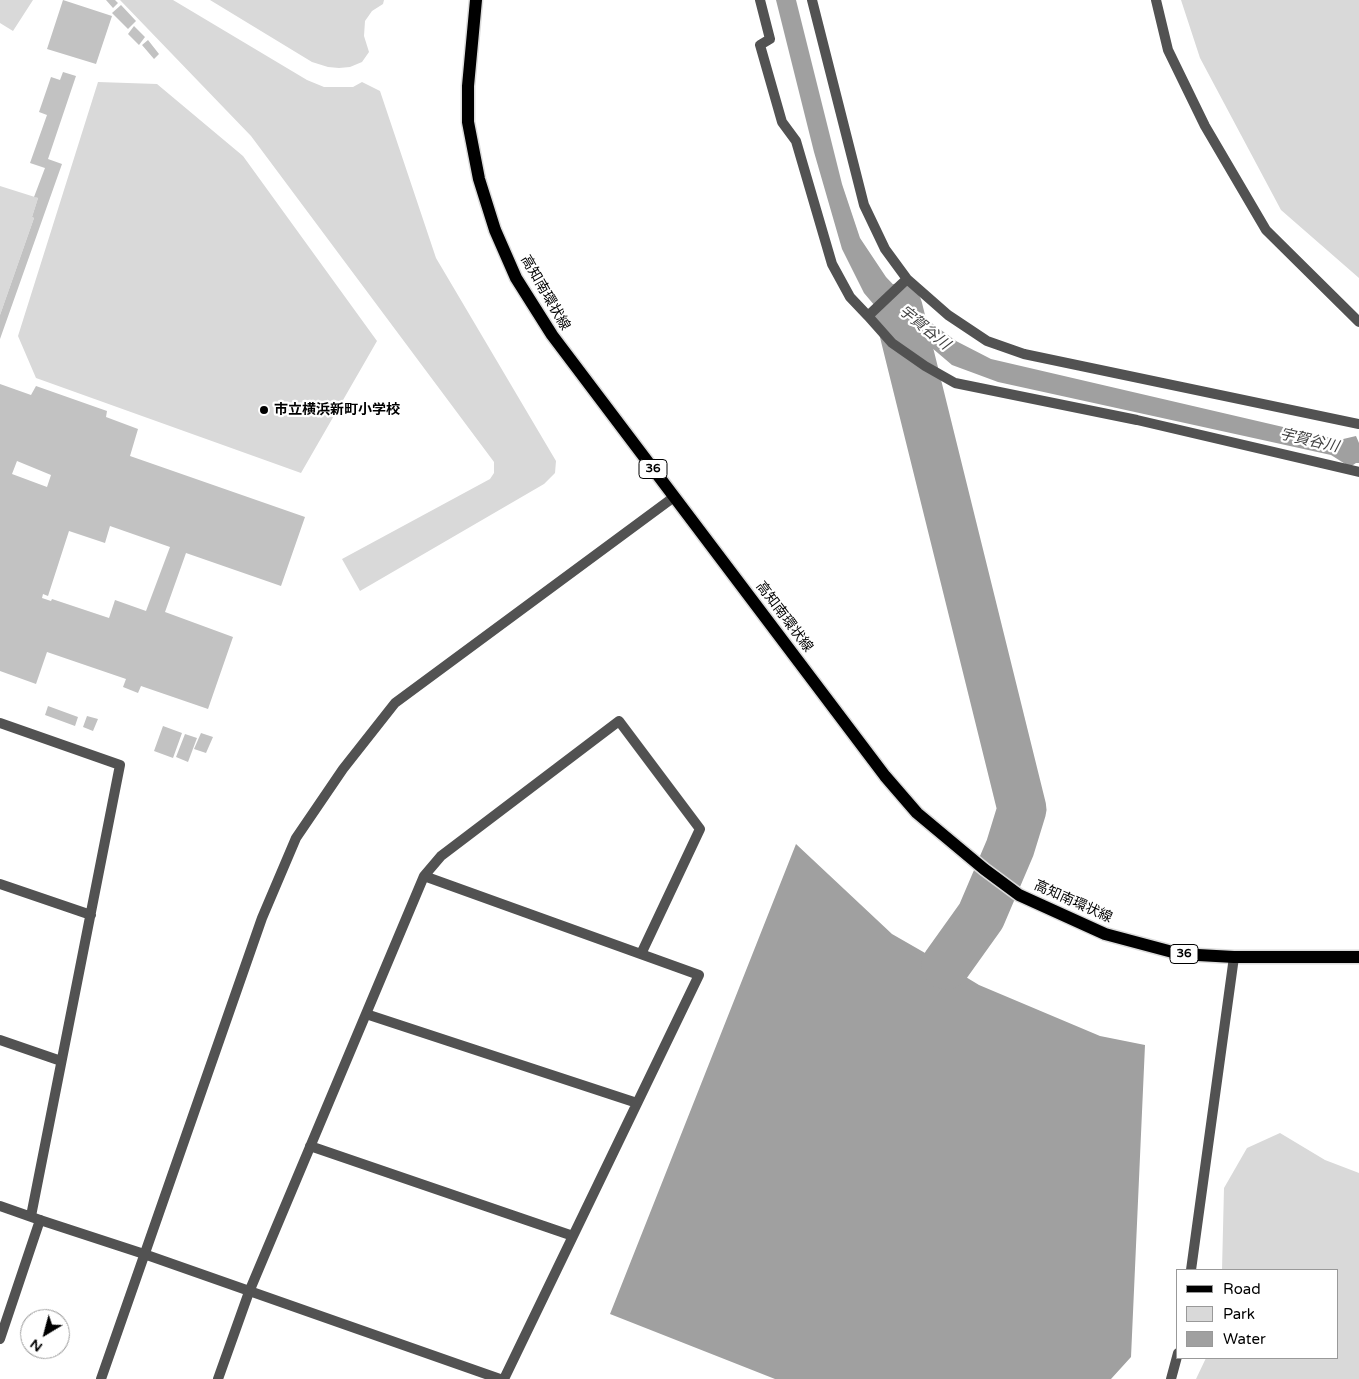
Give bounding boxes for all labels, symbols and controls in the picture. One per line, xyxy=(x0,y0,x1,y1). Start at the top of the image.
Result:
street label: 高知南環状線 xyxy=(517,252,573,334)
water label: 宇賀谷川 xyxy=(895,302,953,354)
place label: 市立横浜新町小学校 xyxy=(274,402,400,418)
marker: 市立横浜新町小学校 xyxy=(258,404,270,416)
water label: 宇賀谷川 xyxy=(1278,425,1340,457)
road number: 36 xyxy=(639,459,667,478)
street label: 高知南環状線 xyxy=(752,578,816,656)
street label: 高知南環状線 xyxy=(1031,877,1115,927)
road number: 36 xyxy=(1170,944,1198,964)
legend xyxy=(1176,1269,1339,1359)
text: Road xyxy=(1223,1280,1261,1298)
text: Park xyxy=(1223,1305,1255,1323)
north arrow xyxy=(20,1309,70,1359)
text: Water xyxy=(1223,1330,1266,1348)
text: N xyxy=(27,1335,46,1356)

